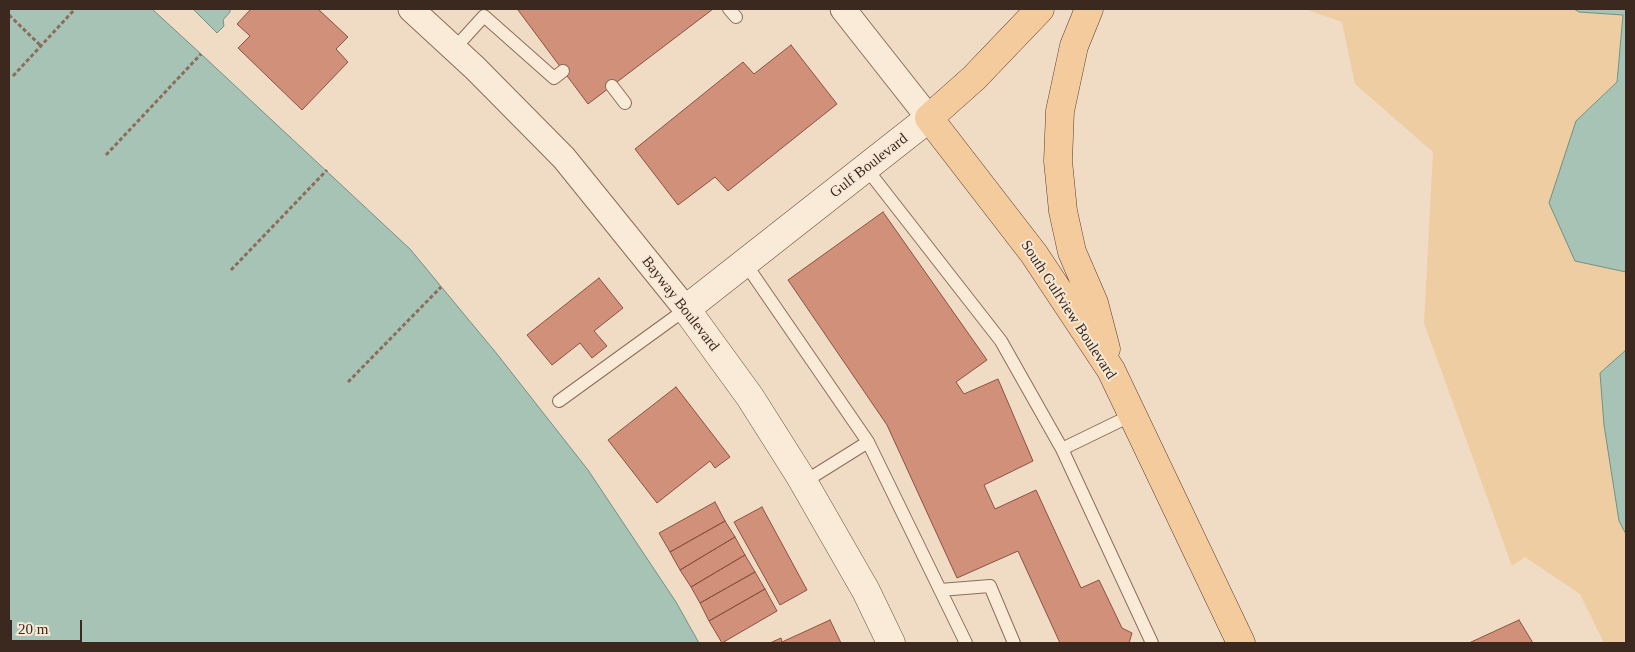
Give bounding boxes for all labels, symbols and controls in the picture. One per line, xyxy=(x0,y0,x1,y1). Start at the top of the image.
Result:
street label: Gulf Boulevard xyxy=(827,130,911,202)
street label: South Gulfview Boulevard xyxy=(1016,237,1120,383)
street label: Bayway Boulevard xyxy=(637,253,723,355)
scale bar xyxy=(12,610,85,642)
text: 20 m xyxy=(18,621,48,637)

